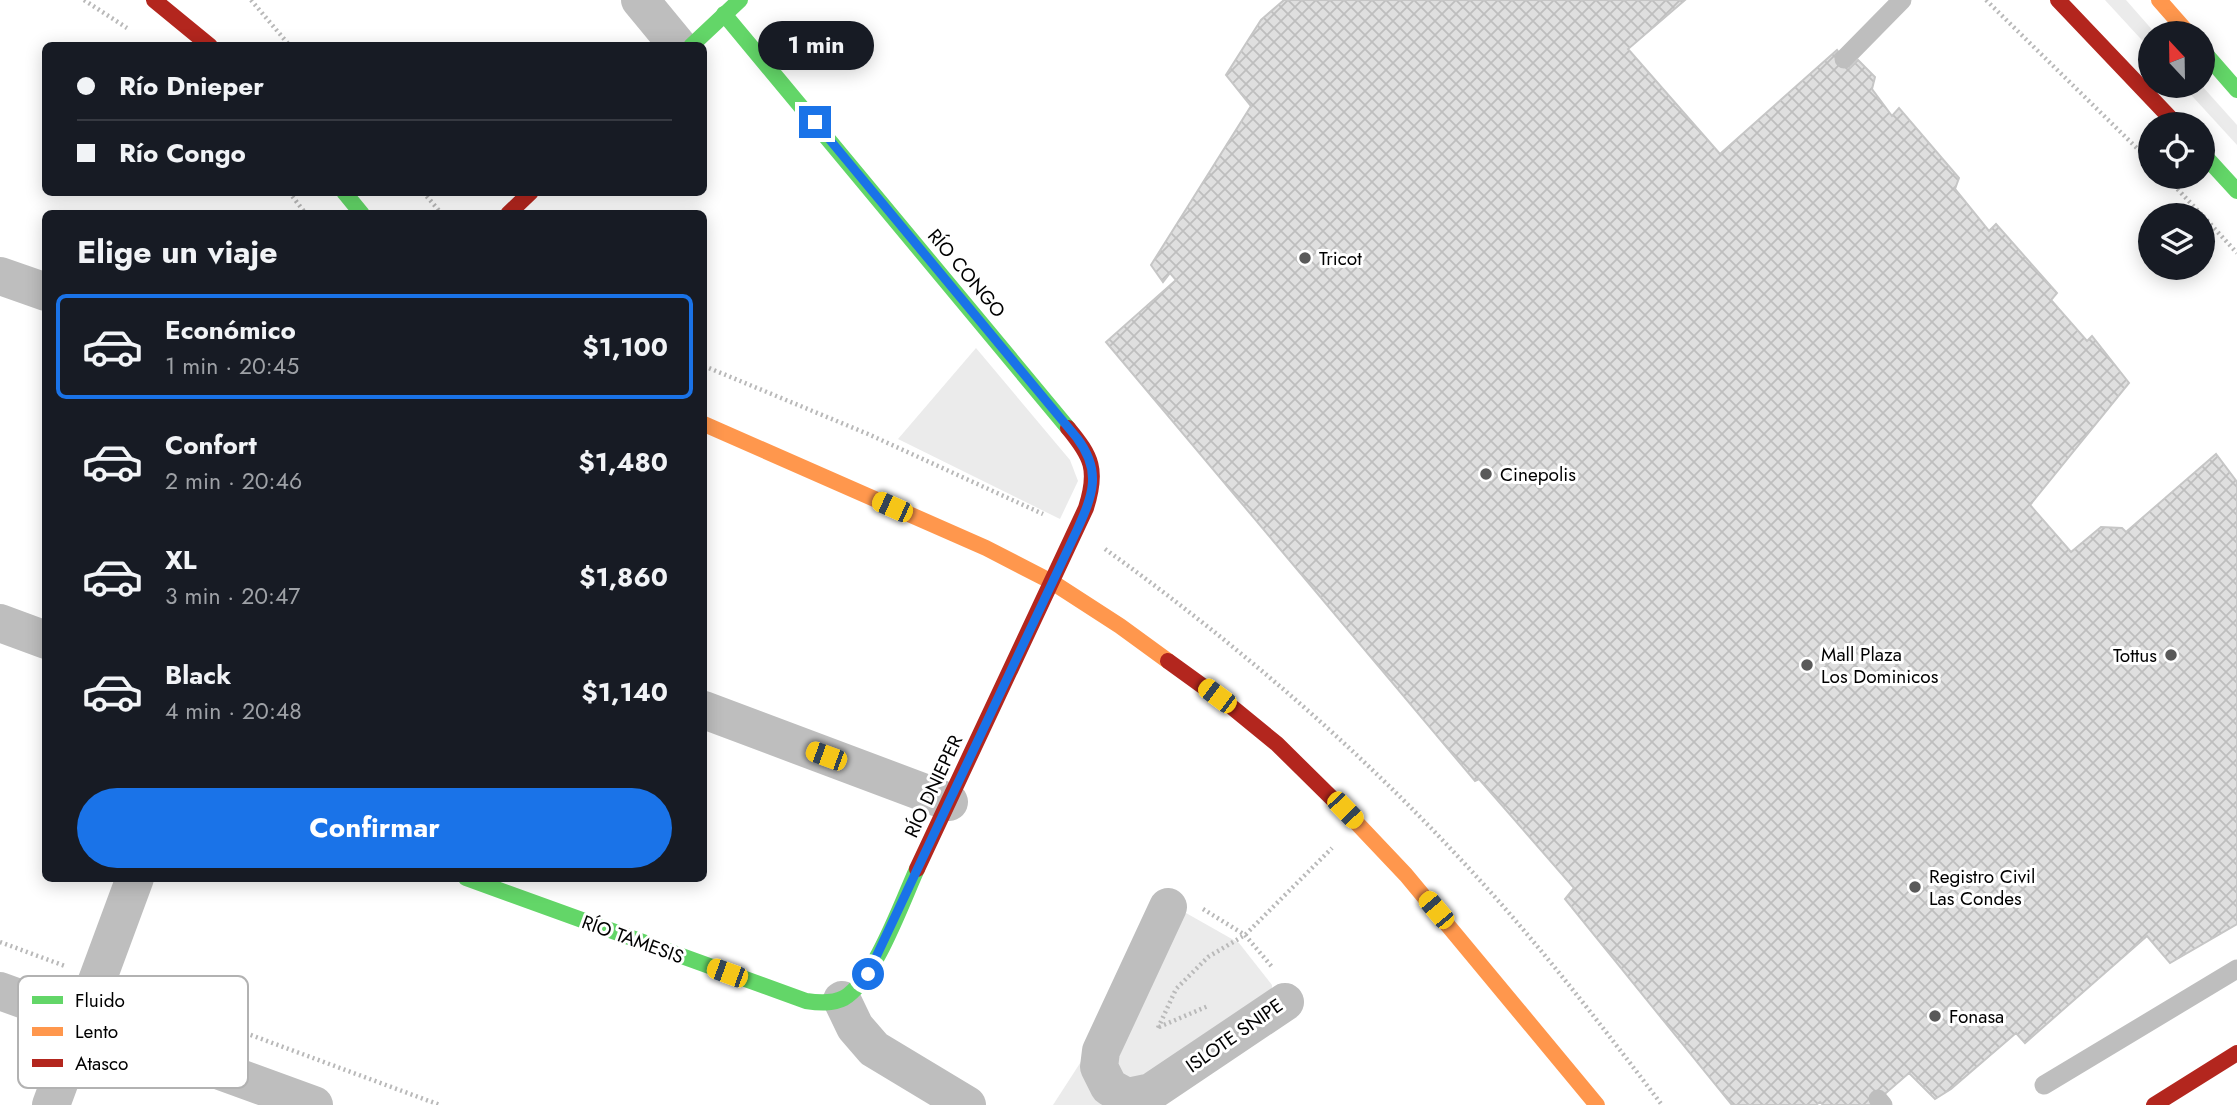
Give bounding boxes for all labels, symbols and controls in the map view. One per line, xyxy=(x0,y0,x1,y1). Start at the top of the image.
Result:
callout: 1 min xyxy=(757,20,873,69)
north arrow xyxy=(2138,21,2216,98)
map controls xyxy=(2138,21,2215,280)
text: 1 min xyxy=(787,28,845,62)
text: Río Dnieper xyxy=(119,67,264,105)
route end xyxy=(799,106,831,138)
button: locate xyxy=(2138,112,2215,189)
text: Río Congo xyxy=(119,134,246,172)
button: layers xyxy=(2138,203,2215,280)
street label: RÍO CONGO xyxy=(921,223,1012,324)
text: Elige un viaje xyxy=(77,229,278,275)
place label: Tricot xyxy=(1319,245,1362,272)
marker: Tricot xyxy=(1297,250,1313,266)
text: Económico xyxy=(165,311,296,349)
icon: car xyxy=(81,315,144,378)
text: $1,100 xyxy=(583,328,668,366)
text: 1 min · 20:45 xyxy=(165,349,299,383)
text: Confort xyxy=(165,426,257,464)
icon: car xyxy=(81,430,144,493)
text: $1,480 xyxy=(579,443,668,481)
place label: Cinepolis xyxy=(1500,461,1576,488)
text: 2 min · 20:46 xyxy=(165,464,302,498)
marker: Cinepolis xyxy=(1478,466,1494,482)
car xyxy=(869,489,916,525)
text: XL xyxy=(165,541,197,579)
icon: car xyxy=(81,545,144,608)
text: $1,860 xyxy=(579,558,668,596)
text: 3 min · 20:47 xyxy=(165,579,300,613)
place label: Mall Plaza Los Dominicos xyxy=(1821,641,1939,690)
place label: Tottus xyxy=(2113,642,2157,669)
marker: Tottus xyxy=(2163,647,2179,663)
text: Black xyxy=(165,656,231,694)
marker: Mall Plaza Los Dominicos xyxy=(1799,657,1815,673)
icon: car xyxy=(81,660,144,723)
text: $1,140 xyxy=(582,673,668,711)
car xyxy=(1194,675,1241,717)
text: 4 min · 20:48 xyxy=(165,694,302,728)
street label: RÍO DNIEPER xyxy=(898,730,969,842)
car xyxy=(803,739,850,773)
button: Confirmar xyxy=(77,788,672,868)
car xyxy=(1323,788,1368,832)
place label: Registro Civil Las Condes xyxy=(1929,863,2035,912)
marker: Registro Civil Las Condes xyxy=(1907,879,1923,895)
car xyxy=(1415,887,1458,933)
street label: RÍO TAMESIS xyxy=(578,909,688,970)
car xyxy=(704,956,751,990)
route start xyxy=(852,958,884,990)
legend xyxy=(18,976,248,1088)
text: Fluido xyxy=(75,987,125,1014)
street label: ISLOTE SNIPE xyxy=(1180,992,1288,1079)
place label: Fonasa xyxy=(1949,1003,2004,1030)
marker: Fonasa xyxy=(1927,1008,1943,1024)
text: Lento xyxy=(75,1018,118,1045)
text: Atasco xyxy=(75,1050,128,1077)

